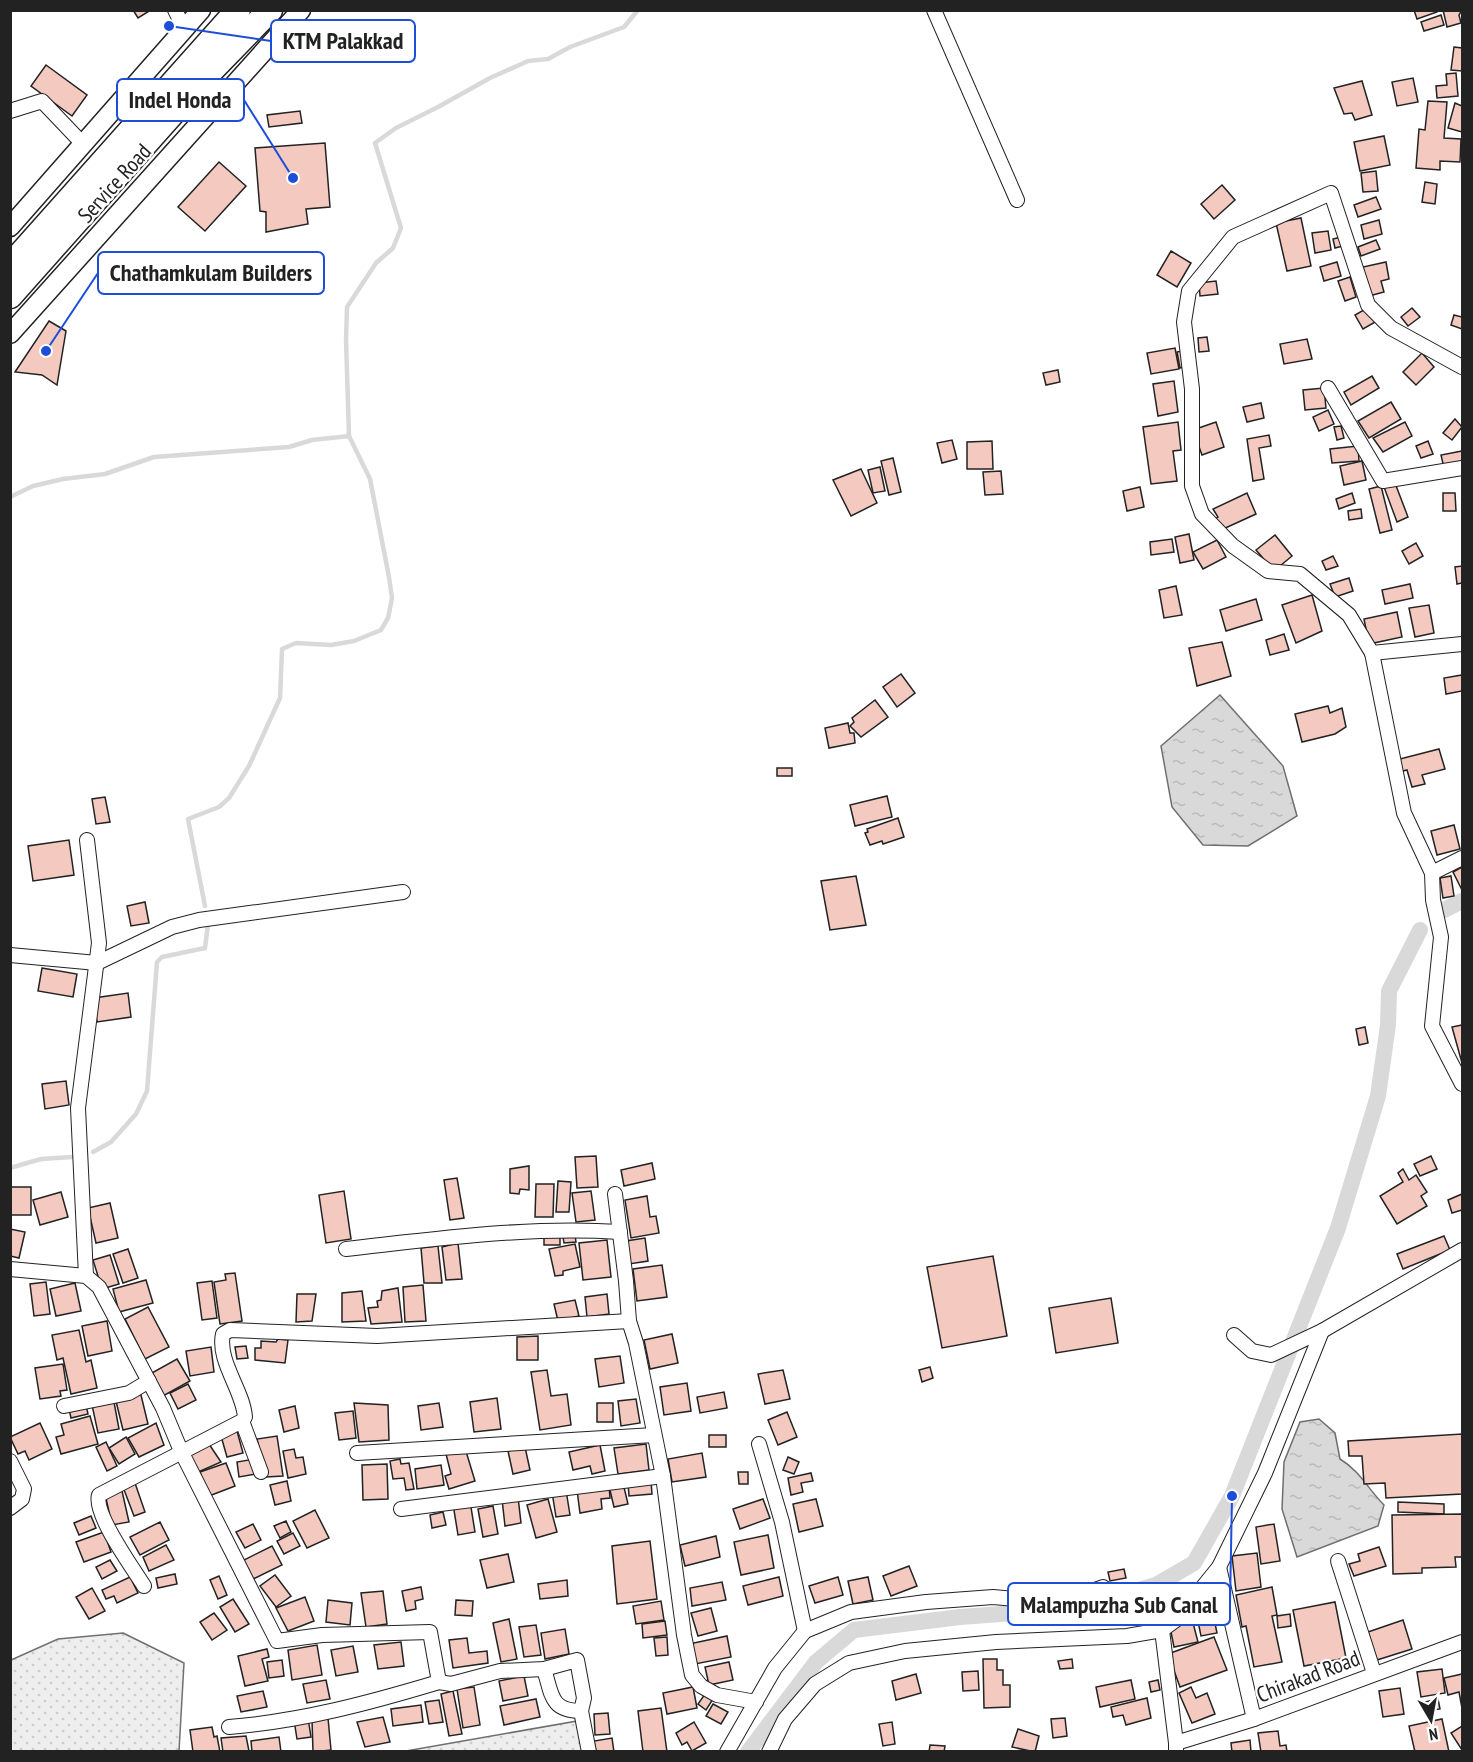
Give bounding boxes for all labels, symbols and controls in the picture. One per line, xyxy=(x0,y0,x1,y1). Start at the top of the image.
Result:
callout: KTM Palakkad xyxy=(271,20,415,62)
text: KTM Palakkad xyxy=(283,25,403,56)
callout: Indel Honda xyxy=(117,79,244,121)
text: Indel Honda xyxy=(128,84,232,115)
street label: Service Road xyxy=(71,138,157,228)
callout: Chathamkulam Builders xyxy=(98,252,324,294)
text: Chathamkulam Builders xyxy=(110,257,312,288)
callout: Malampuzha Sub Canal xyxy=(1008,1583,1230,1625)
text: Malampuzha Sub Canal xyxy=(1020,1589,1218,1620)
street label: Chirakad Road xyxy=(1252,1644,1364,1708)
north arrow xyxy=(1401,1690,1461,1750)
text: N xyxy=(1428,1724,1440,1745)

